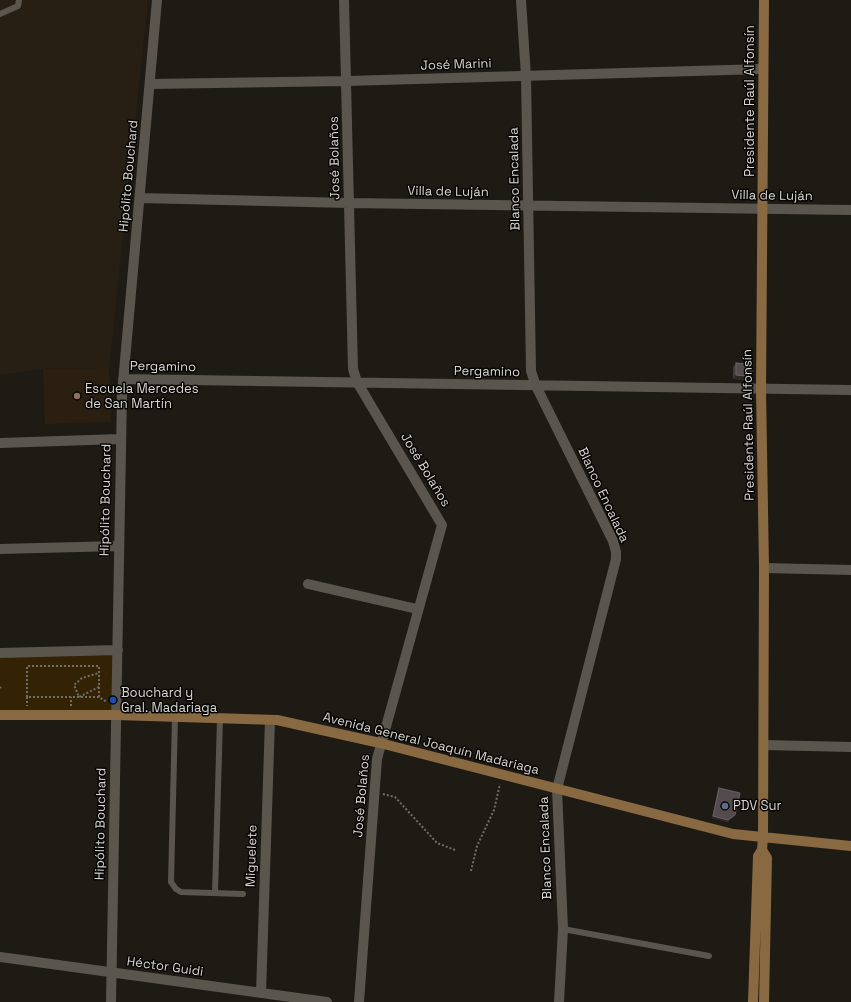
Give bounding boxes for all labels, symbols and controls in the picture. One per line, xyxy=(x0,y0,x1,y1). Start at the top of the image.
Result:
street label: Presidente Raúl Alfonsín xyxy=(742,25,758,177)
street label: José Marini xyxy=(420,56,492,74)
street label: José Bolaños xyxy=(326,116,344,200)
street label: Hipólito Bouchard xyxy=(116,119,142,233)
street label: Blanco Encalada xyxy=(506,127,524,231)
street label: Villa de Luján xyxy=(407,183,489,201)
street label: Villa de Luján xyxy=(731,187,813,205)
street label: Presidente Raúl Alfonsín xyxy=(740,349,758,501)
street label: Pergamino xyxy=(130,359,196,375)
street label: Pergamino xyxy=(454,364,520,380)
place label: Escuela Mercedes de San Martín xyxy=(85,381,199,412)
marker: Escuela Mercedes de San Martín xyxy=(72,391,82,401)
street label: José Bolaños xyxy=(397,430,453,510)
street label: Hipólito Bouchard xyxy=(97,444,115,556)
street label: Blanco Encalada xyxy=(574,445,632,545)
place label: Bouchard y Gral. Madariaga xyxy=(121,685,217,716)
marker: Bouchard y Gral. Madariaga xyxy=(108,695,118,705)
street label: Avenida General Joaquín Madariaga xyxy=(321,710,541,778)
street label: José Bolaños xyxy=(351,754,373,838)
street label: Hipólito Bouchard xyxy=(92,768,110,880)
street label: Blanco Encalada xyxy=(536,796,556,900)
place label: PDV Sur xyxy=(733,798,781,814)
marker: PDV Sur xyxy=(720,801,730,811)
street label: Miguelete xyxy=(243,824,261,888)
street label: Héctor Guidi xyxy=(126,954,204,980)

